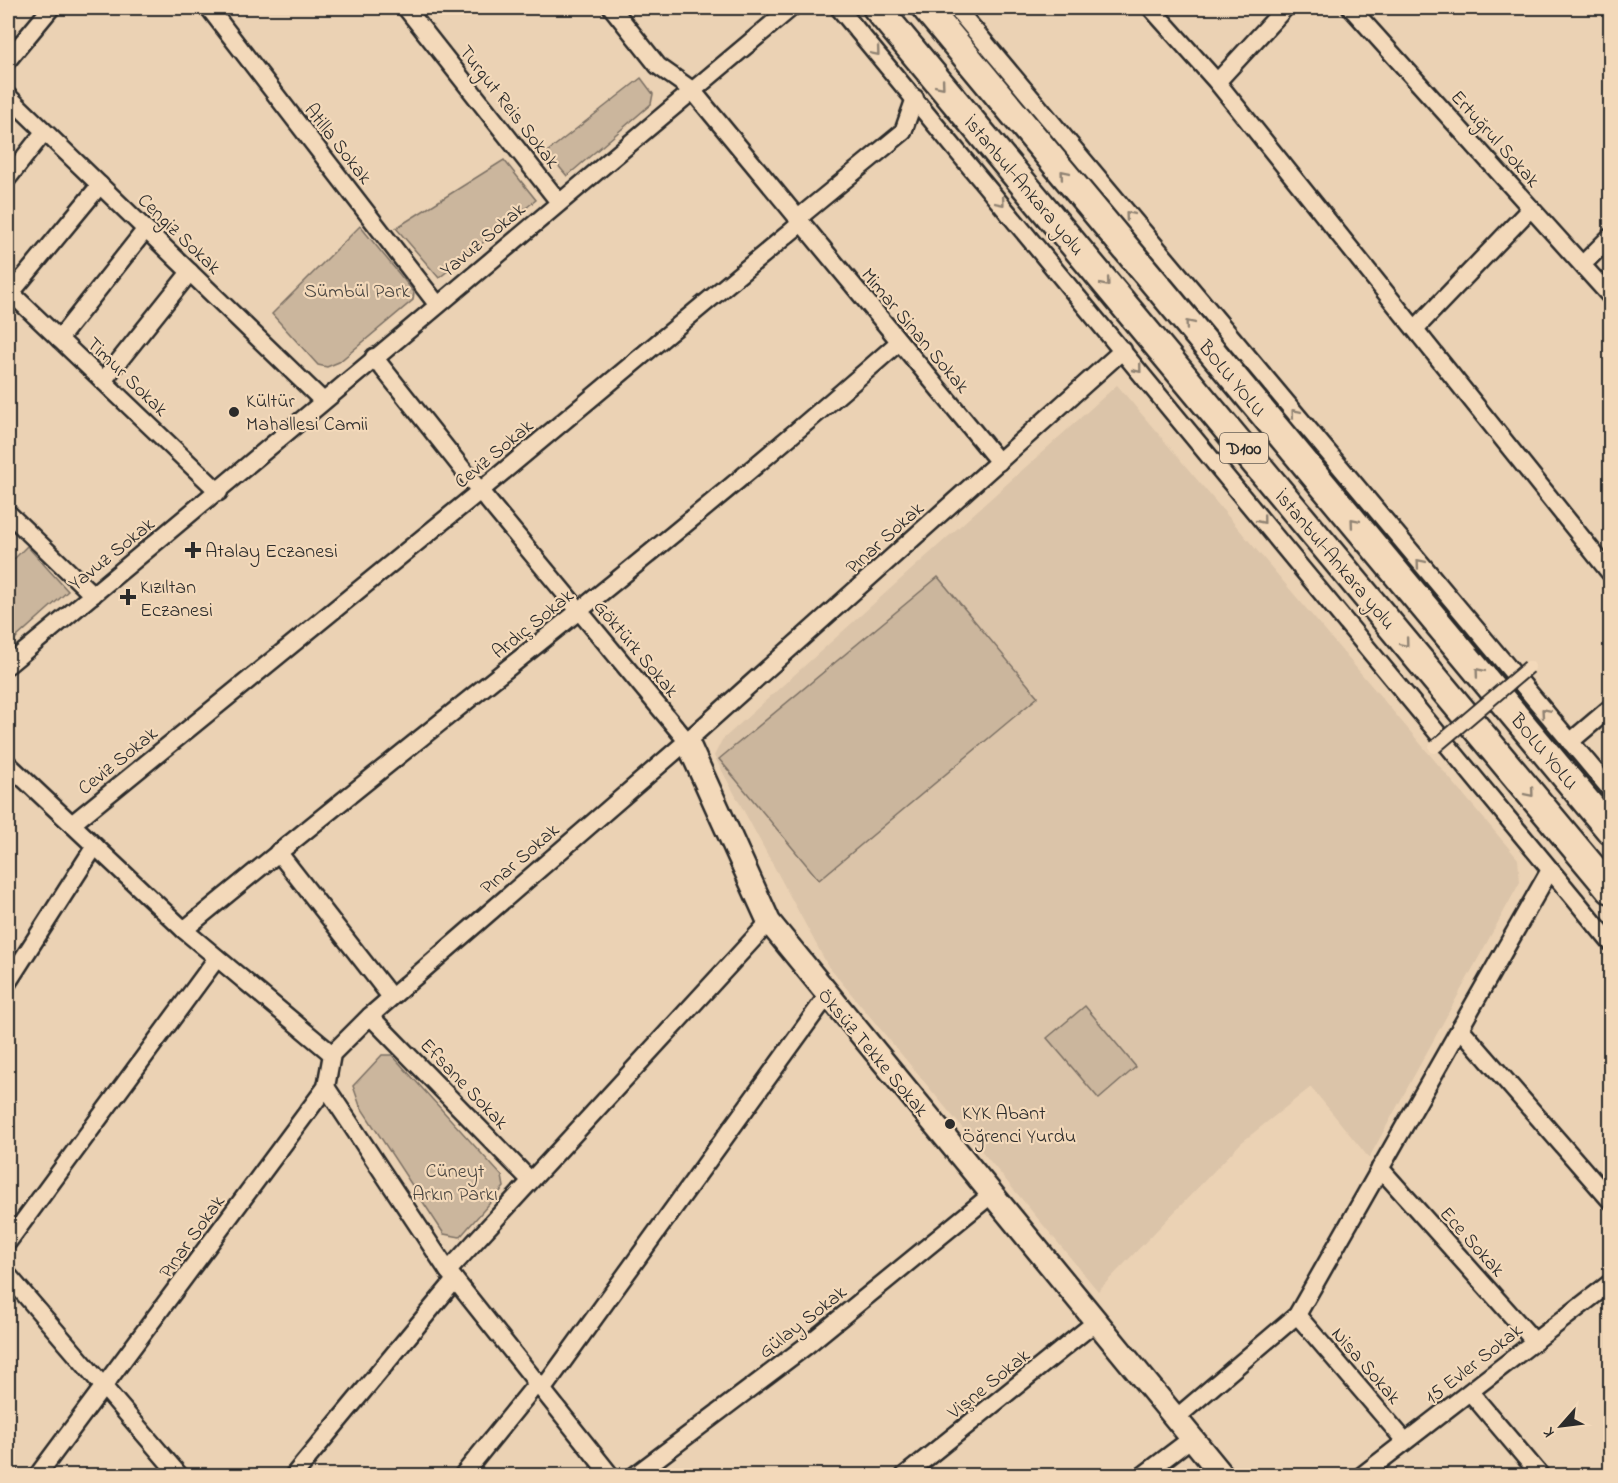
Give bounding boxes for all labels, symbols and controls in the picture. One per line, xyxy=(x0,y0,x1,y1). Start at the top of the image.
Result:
street label: Turgut Reis Sokak xyxy=(450,40,566,176)
one-way arrow xyxy=(869,45,880,56)
one-way arrow xyxy=(934,78,945,89)
street label: Ertuğrul Sokak xyxy=(1442,85,1546,196)
street label: Atilla Sokak xyxy=(296,98,378,192)
street label: İstanbul-Ankara yolu xyxy=(956,110,1090,263)
one-way arrow xyxy=(1061,170,1072,181)
street label: Cengiz Sokak xyxy=(129,187,227,283)
one-way arrow xyxy=(994,195,1005,206)
street label: Yavuz Sokak xyxy=(435,196,533,285)
one-way arrow xyxy=(1126,211,1137,222)
street label: Mimar Sinan Sokak xyxy=(853,262,976,401)
one-way arrow xyxy=(1099,276,1110,287)
park label: Sümbül Park xyxy=(304,278,410,307)
one-way arrow xyxy=(1185,320,1196,331)
street label: Timur Sokak xyxy=(79,331,174,425)
street label: BOLU YOLU xyxy=(1190,334,1272,424)
one-way arrow xyxy=(1131,362,1142,373)
place label: Kültür Mahallesi Camii xyxy=(246,388,368,440)
marker: Kültür Mahallesi Camii xyxy=(227,405,241,419)
one-way arrow xyxy=(1291,409,1302,420)
street label: Ceviz Sokak xyxy=(449,413,541,497)
road number: D100 xyxy=(1220,433,1268,463)
street label: İstanbul-Ankara yolu xyxy=(1267,484,1401,637)
street label: Pınar Sokak xyxy=(840,496,932,582)
street label: Yavuz Sokak xyxy=(63,511,162,599)
one-way arrow xyxy=(1255,513,1266,524)
one-way arrow xyxy=(1350,518,1361,529)
place label: Atalay Eczanesi xyxy=(205,538,338,567)
marker: Atalay Eczanesi xyxy=(186,543,200,557)
one-way arrow xyxy=(1416,559,1427,570)
place label: Kızıltan Eczanesi xyxy=(140,574,213,626)
street label: Ardıç Sokak xyxy=(486,583,581,667)
marker: Kızıltan Eczanesi xyxy=(121,590,135,604)
street label: Göktürk Sokak xyxy=(585,594,685,705)
one-way arrow xyxy=(1398,636,1409,647)
one-way arrow xyxy=(1475,668,1486,679)
street label: BOLU YOLU xyxy=(1502,707,1584,797)
one-way arrow xyxy=(1541,708,1552,719)
street label: Ceviz Sokak xyxy=(72,720,165,803)
one-way arrow xyxy=(1523,786,1534,797)
street label: Pınar Sokak xyxy=(475,817,567,903)
street label: Öksüz Tekke Sokak xyxy=(810,983,935,1124)
street label: Efsane Sokak xyxy=(412,1033,514,1137)
place label: KYK Abant Öğrenci Yurdu xyxy=(962,1100,1076,1153)
marker: KYK Abant Öğrenci Yurdu xyxy=(943,1117,957,1131)
park label: Cüneyt Arkın Parkı xyxy=(412,1158,498,1210)
street label: Pınar Sokak xyxy=(153,1190,233,1285)
street label: Ece Sokak xyxy=(1432,1201,1511,1284)
street label: Gülay Sokak xyxy=(753,1279,854,1367)
street label: 15 Evler Sokak xyxy=(1419,1317,1530,1412)
street label: Nisa Sokak xyxy=(1323,1322,1407,1412)
street label: Vişne Sokak xyxy=(941,1342,1037,1428)
north arrow xyxy=(1531,1396,1591,1456)
text: K xyxy=(1537,1422,1562,1441)

